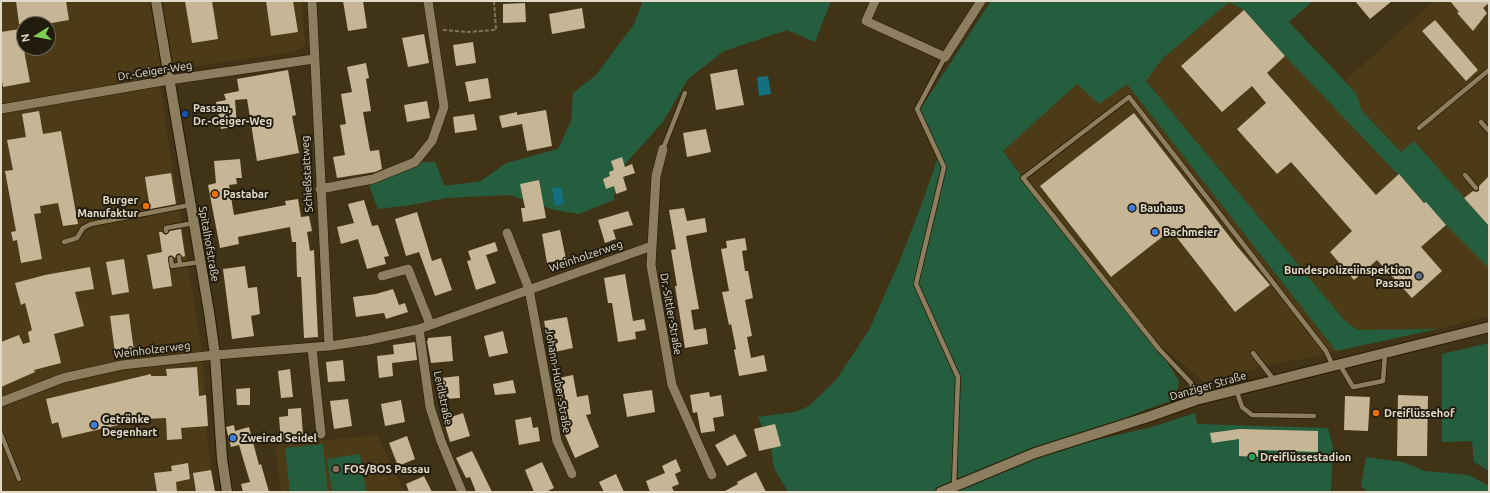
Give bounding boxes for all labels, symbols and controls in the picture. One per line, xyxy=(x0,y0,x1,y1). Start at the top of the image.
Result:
north arrow xyxy=(16,16,56,56)
text: N xyxy=(19,33,32,43)
street label: Dr.-Geiger-Weg xyxy=(117,59,193,83)
place label: Passau, Dr.-Geiger-Weg xyxy=(193,101,272,127)
marker: Passau, Dr.-Geiger-Weg xyxy=(180,109,190,119)
street label: Schießstattweg xyxy=(298,135,316,213)
place label: Pastabar xyxy=(223,187,269,201)
marker: Pastabar xyxy=(210,189,220,199)
place label: Burger Manufaktur xyxy=(77,193,138,219)
marker: Burger Manufaktur xyxy=(141,201,151,211)
place label: Bauhaus xyxy=(1140,201,1184,215)
marker: Bauhaus xyxy=(1127,203,1137,213)
street label: Spitalhofstraße xyxy=(196,205,222,283)
place label: Bachmeier xyxy=(1163,225,1218,239)
marker: Bachmeier xyxy=(1150,227,1160,237)
street label: Weinholzerweg xyxy=(547,237,625,275)
place label: Bundespolizeiinspektion Passau xyxy=(1284,263,1411,289)
marker: Bundespolizeiinspektion Passau xyxy=(1414,271,1424,281)
street label: Dr.-Sittler-Straße xyxy=(657,272,685,356)
street label: Johann-Huber-Straße xyxy=(542,328,574,434)
street label: Weinholzerweg xyxy=(113,339,191,361)
street label: Danziger Straße xyxy=(1168,369,1248,403)
street label: Leidlstraße xyxy=(431,370,455,426)
place label: Dreiflüssehof xyxy=(1384,406,1454,420)
marker: Dreiflüssehof xyxy=(1371,408,1381,418)
place label: Getränke Degenhart xyxy=(102,412,157,438)
marker: Getränke Degenhart xyxy=(89,420,99,430)
place label: Zweirad Seidel xyxy=(241,431,317,445)
marker: Zweirad Seidel xyxy=(228,433,238,443)
place label: Dreiflüssestadion xyxy=(1260,450,1351,464)
marker: Dreiflüssestadion xyxy=(1247,452,1257,462)
place label: FOS/BOS Passau xyxy=(344,462,430,476)
marker: FOS/BOS Passau xyxy=(331,464,341,474)

